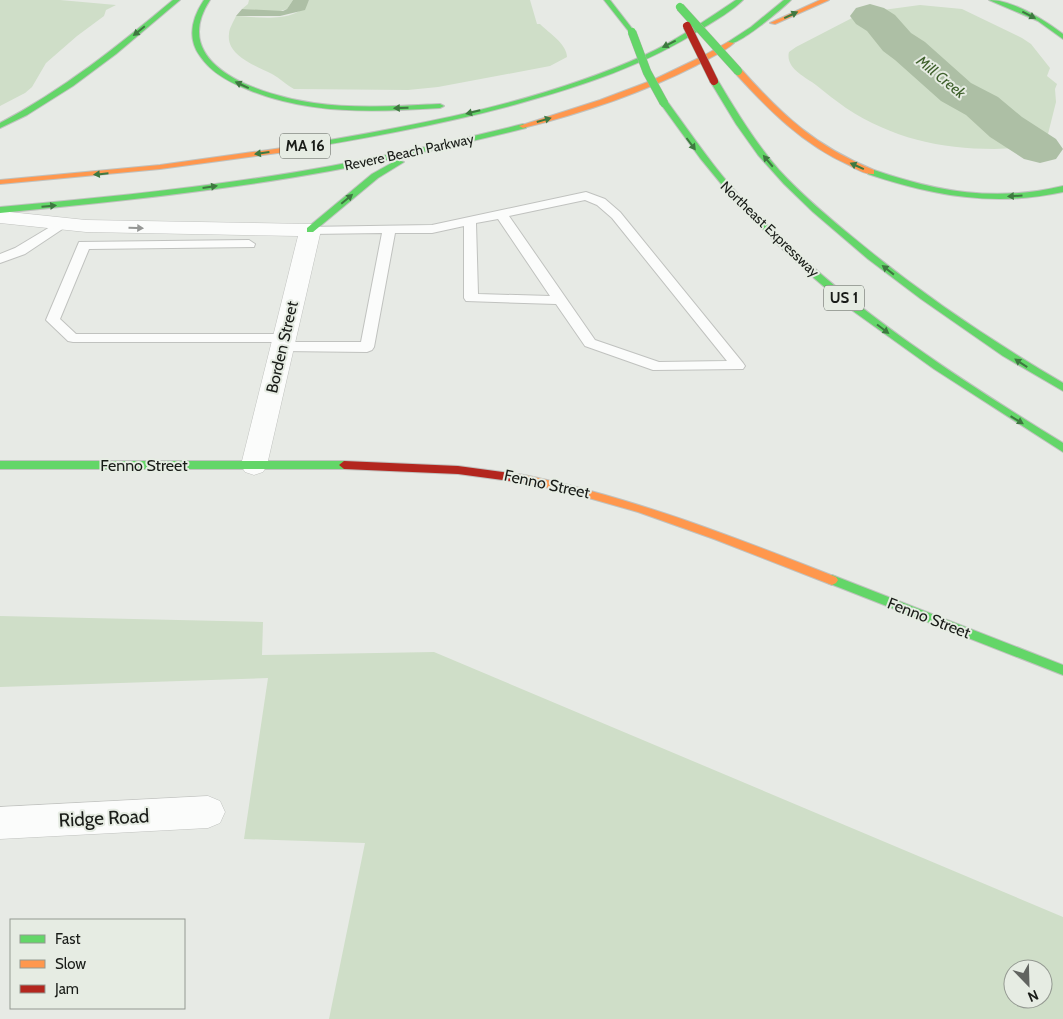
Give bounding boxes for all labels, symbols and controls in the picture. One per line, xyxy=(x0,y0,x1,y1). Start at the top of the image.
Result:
one-way arrow xyxy=(783,11,798,20)
one-way arrow xyxy=(1022,11,1036,19)
one-way arrow xyxy=(133,25,146,36)
one-way arrow xyxy=(662,40,676,48)
water label: Mill Creek xyxy=(912,51,969,102)
one-way arrow xyxy=(235,81,249,89)
one-way arrow xyxy=(393,105,409,113)
one-way arrow xyxy=(466,108,481,116)
one-way arrow xyxy=(537,116,552,124)
street label: Revere Beach Parkway xyxy=(343,129,475,175)
road number: MA 16 xyxy=(280,134,330,158)
one-way arrow xyxy=(686,137,697,150)
one-way arrow xyxy=(254,150,270,158)
one-way arrow xyxy=(762,155,773,168)
one-way arrow xyxy=(850,161,864,169)
one-way arrow xyxy=(93,170,109,178)
street label: Northeast Expressway xyxy=(717,177,823,281)
one-way arrow xyxy=(202,183,218,191)
one-way arrow xyxy=(340,193,353,204)
one-way arrow xyxy=(1007,193,1023,201)
one-way arrow xyxy=(41,201,57,209)
one-way arrow xyxy=(128,224,144,232)
one-way arrow xyxy=(882,265,895,276)
road number: US 1 xyxy=(824,286,864,310)
street label: Borden Street xyxy=(262,299,302,395)
one-way arrow xyxy=(876,324,890,334)
one-way arrow xyxy=(1015,358,1028,368)
one-way arrow xyxy=(1011,416,1024,425)
street label: Fenno Street xyxy=(100,456,188,475)
street label: Fenno Street xyxy=(502,466,592,502)
street label: Fenno Street xyxy=(885,593,974,643)
street label: Ridge Road xyxy=(58,804,150,832)
legend xyxy=(10,919,185,1009)
text: Fast xyxy=(55,930,80,948)
text: Slow xyxy=(55,955,86,973)
north arrow xyxy=(1003,959,1053,1009)
text: Jam xyxy=(54,980,79,998)
text: N xyxy=(1025,986,1041,1006)

